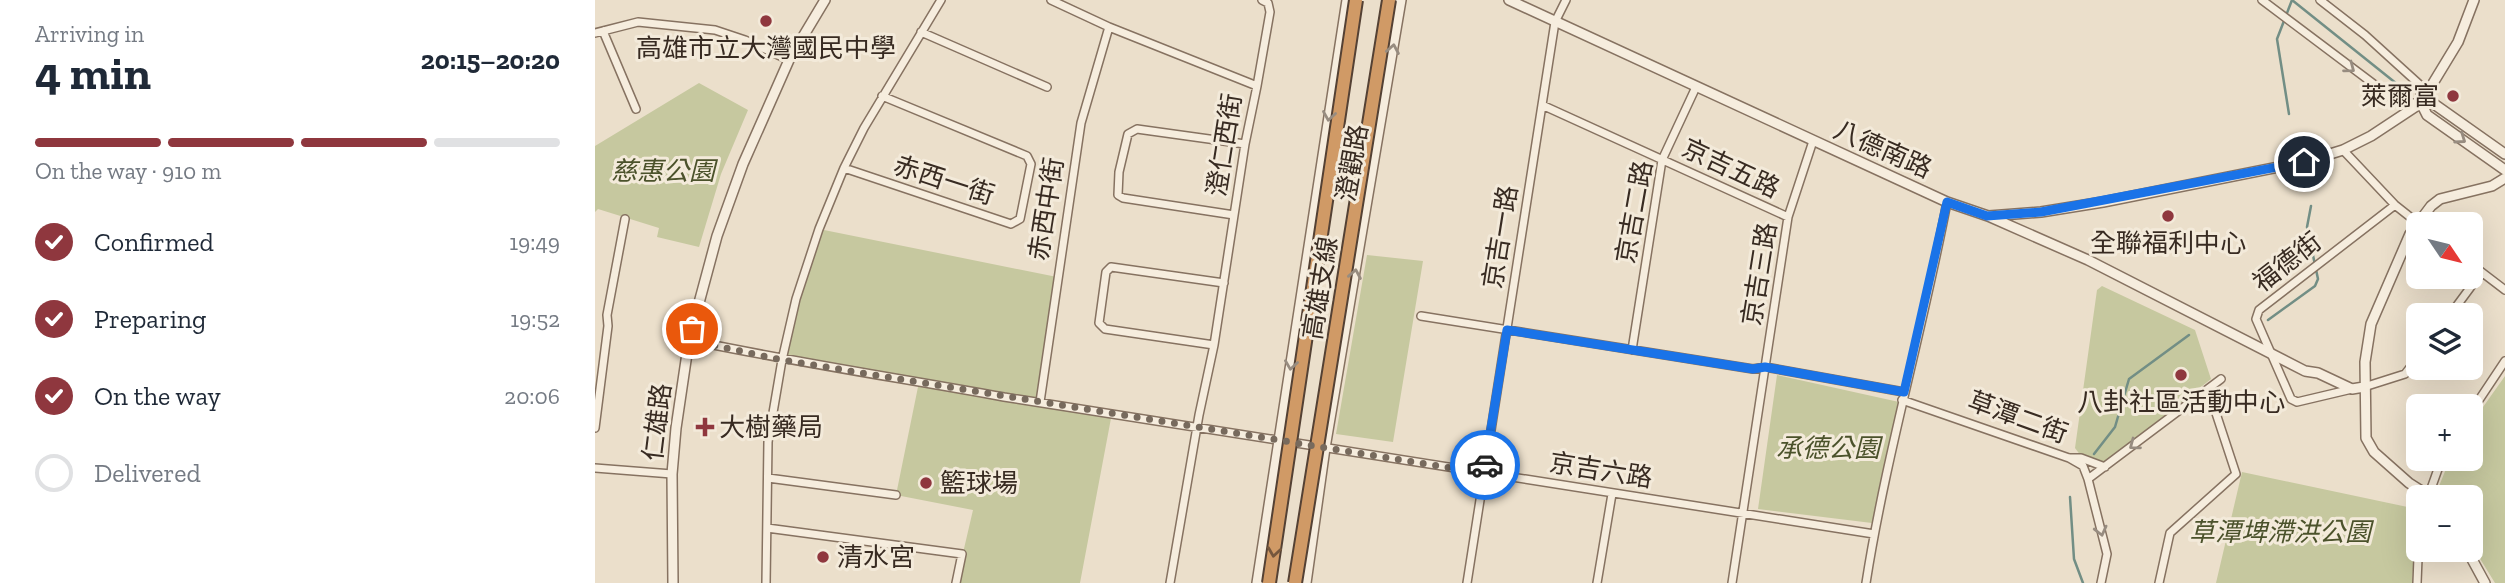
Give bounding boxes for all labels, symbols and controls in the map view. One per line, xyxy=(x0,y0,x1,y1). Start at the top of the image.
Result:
marker: 高雄市立大灣國民中學 xyxy=(758,13,774,29)
text: Arriving in xyxy=(35,20,144,48)
place label: 高雄市立大灣國民中學 xyxy=(636,32,896,64)
one-way arrow xyxy=(1385,43,1400,55)
text: 20:15–20:20 xyxy=(421,44,560,76)
text: 4 min xyxy=(35,46,151,101)
one-way arrow xyxy=(2342,59,2354,72)
place label: 萊爾富 xyxy=(2361,80,2439,112)
marker: 萊爾富 xyxy=(2445,88,2461,104)
street label: 澄仁西街 xyxy=(1200,91,1248,199)
one-way arrow xyxy=(1322,110,1337,122)
street label: 八德南路 xyxy=(1829,113,1937,185)
street label: 澄觀路 xyxy=(1329,122,1375,204)
one-way arrow xyxy=(2453,131,2466,144)
street label: 京吉五路 xyxy=(1677,132,1785,204)
pin xyxy=(2274,132,2334,192)
icon: home xyxy=(2285,143,2323,181)
street label: 赤西一街 xyxy=(890,149,998,211)
park label: 慈惠公園 xyxy=(611,155,719,187)
street label: 赤西中街 xyxy=(1022,155,1070,263)
text: On the way · 910 m xyxy=(35,157,221,185)
street label: 京吉二路 xyxy=(1609,158,1659,266)
street label: 京吉一路 xyxy=(1476,183,1524,291)
marker: 全聯福利中心 xyxy=(2160,208,2176,224)
north arrow xyxy=(2406,212,2483,289)
map controls xyxy=(2406,212,2483,562)
street label: 京吉三路 xyxy=(1735,220,1783,328)
icon: check xyxy=(35,223,73,261)
street label: 福德街 xyxy=(2246,225,2328,299)
text: Confirmed xyxy=(94,226,214,258)
place label: 全聯福利中心 xyxy=(2090,227,2246,259)
text: 19:49 xyxy=(509,228,560,256)
street label: 高雄支線 xyxy=(1296,234,1344,342)
one-way arrow xyxy=(1347,268,1362,280)
pin xyxy=(662,299,722,359)
icon: check xyxy=(35,300,73,338)
text: Preparing xyxy=(94,303,206,335)
button: layers xyxy=(2406,303,2483,380)
text: 19:52 xyxy=(510,305,560,333)
icon: bag xyxy=(673,310,711,348)
one-way arrow xyxy=(1284,359,1299,371)
marker: 八卦社區活動中心 xyxy=(2173,367,2189,383)
icon: check xyxy=(35,377,73,415)
text: On the way xyxy=(94,380,221,412)
street label: 仁雄路 xyxy=(636,381,678,463)
text: 20:06 xyxy=(504,382,560,410)
street label: 草潭二街 xyxy=(1964,384,2072,450)
place label: 八卦社區活動中心 xyxy=(2077,386,2285,418)
button: + xyxy=(2406,394,2483,471)
place label: 大樹藥局 xyxy=(719,411,823,443)
marker: 大樹藥局 xyxy=(697,419,713,435)
courier xyxy=(1450,430,1520,500)
park label: 承德公園 xyxy=(1776,432,1884,464)
one-way arrow xyxy=(2129,436,2142,449)
icon: car xyxy=(1466,446,1504,484)
street label: 京吉六路 xyxy=(1547,446,1655,494)
text: Delivered xyxy=(94,457,201,489)
place label: 籃球場 xyxy=(940,467,1018,499)
marker: 籃球場 xyxy=(918,475,934,491)
button: − xyxy=(2406,485,2483,562)
park label: 草潭埤滯洪公園 xyxy=(2189,516,2375,548)
one-way arrow xyxy=(2093,525,2107,537)
place label: 清水宮 xyxy=(837,541,915,573)
one-way arrow xyxy=(1267,546,1282,558)
marker: 清水宮 xyxy=(815,549,831,565)

